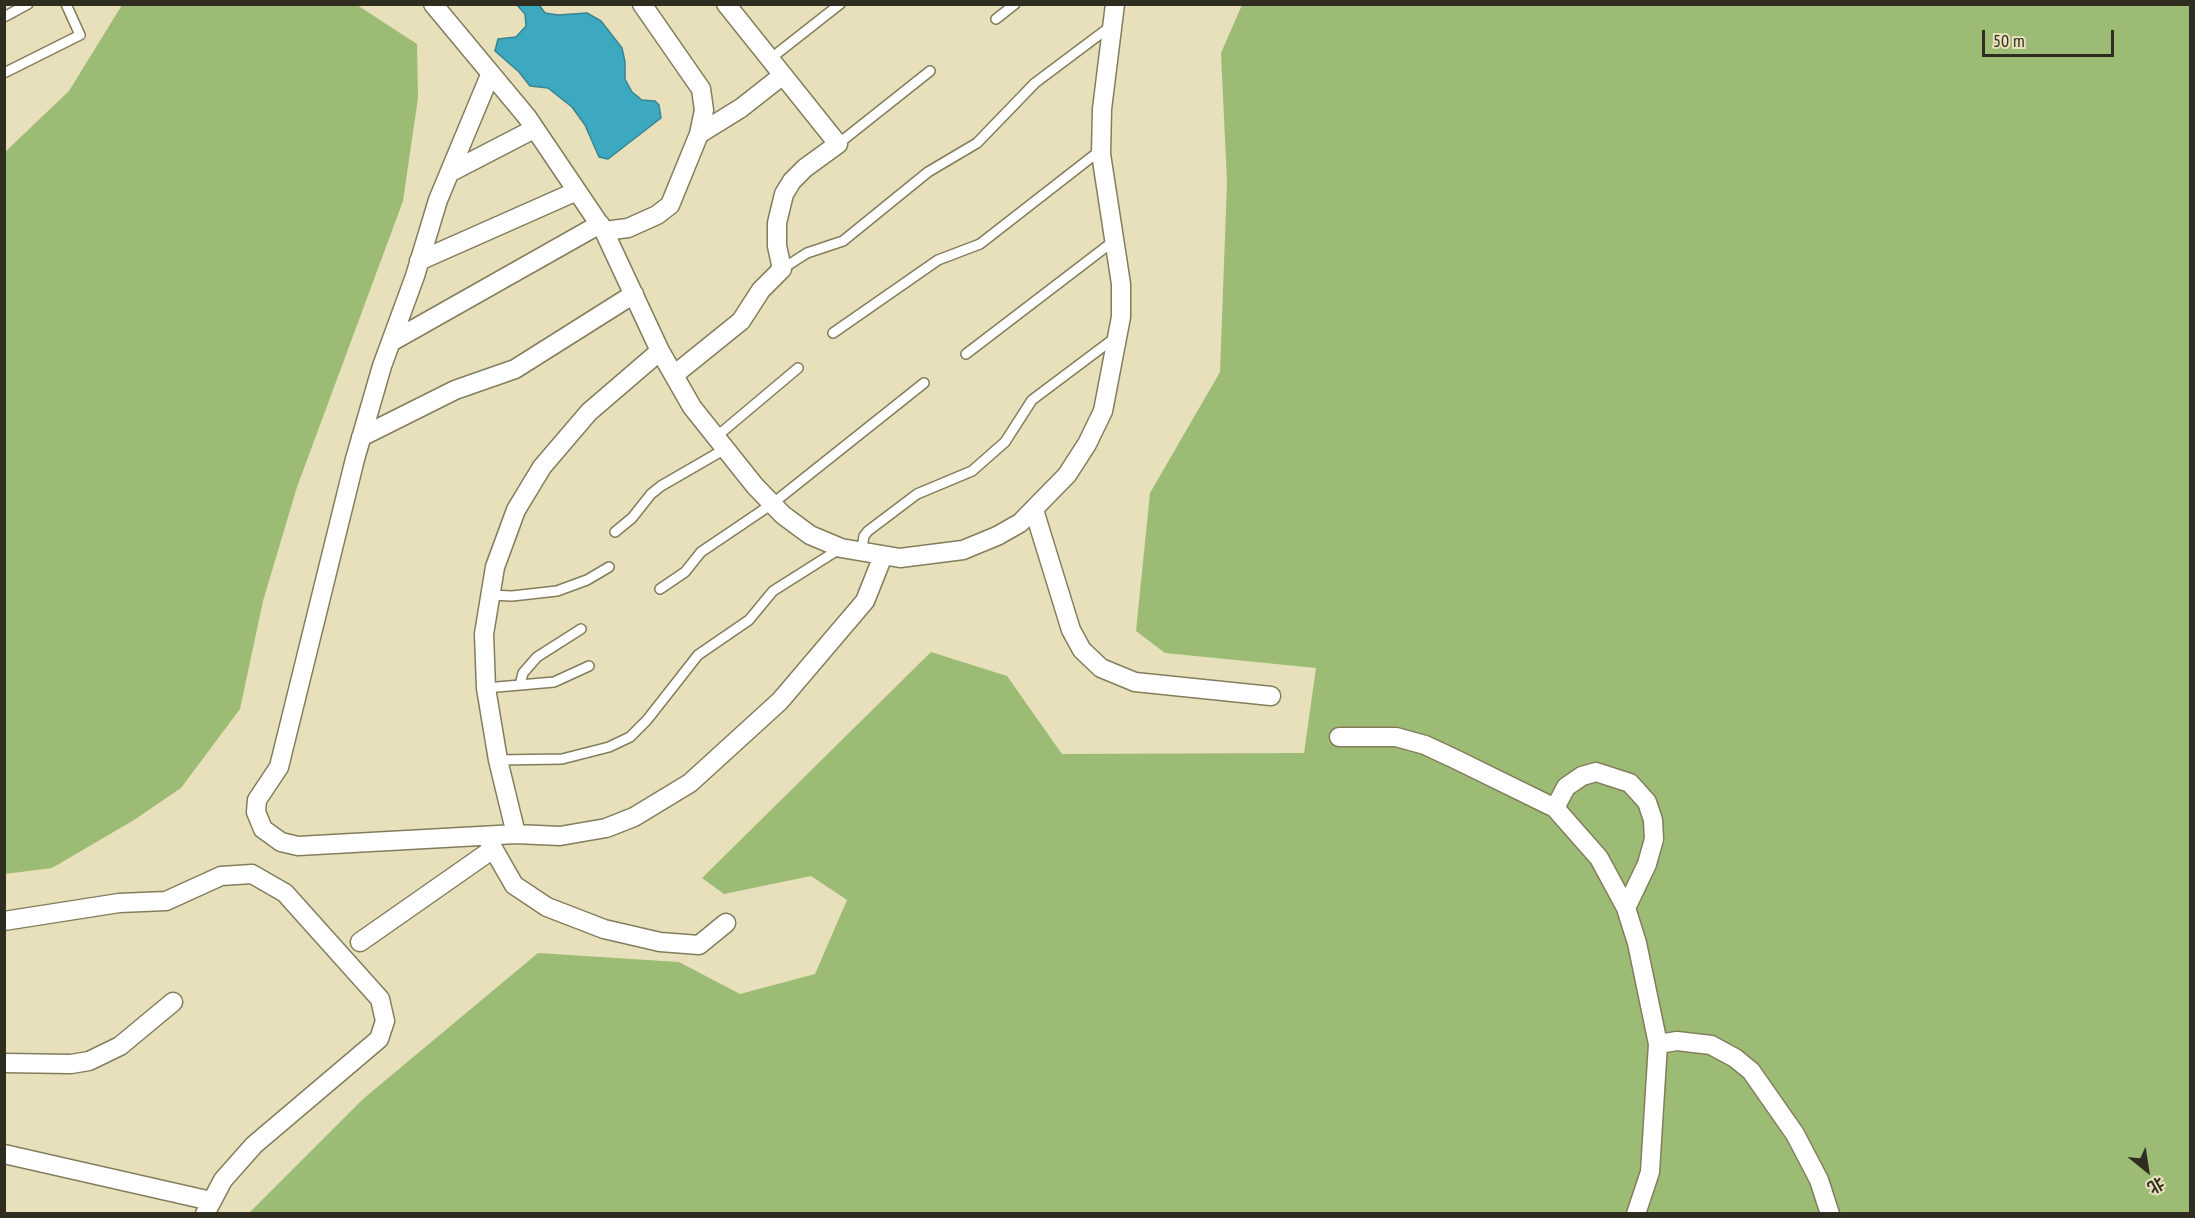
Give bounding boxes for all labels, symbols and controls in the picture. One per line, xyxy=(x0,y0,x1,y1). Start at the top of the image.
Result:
scale bar xyxy=(1985,18,2117,56)
text: 50 m xyxy=(1993,29,2025,52)
north arrow xyxy=(2117,1140,2177,1200)
text: 北 xyxy=(2144,1173,2168,1198)

